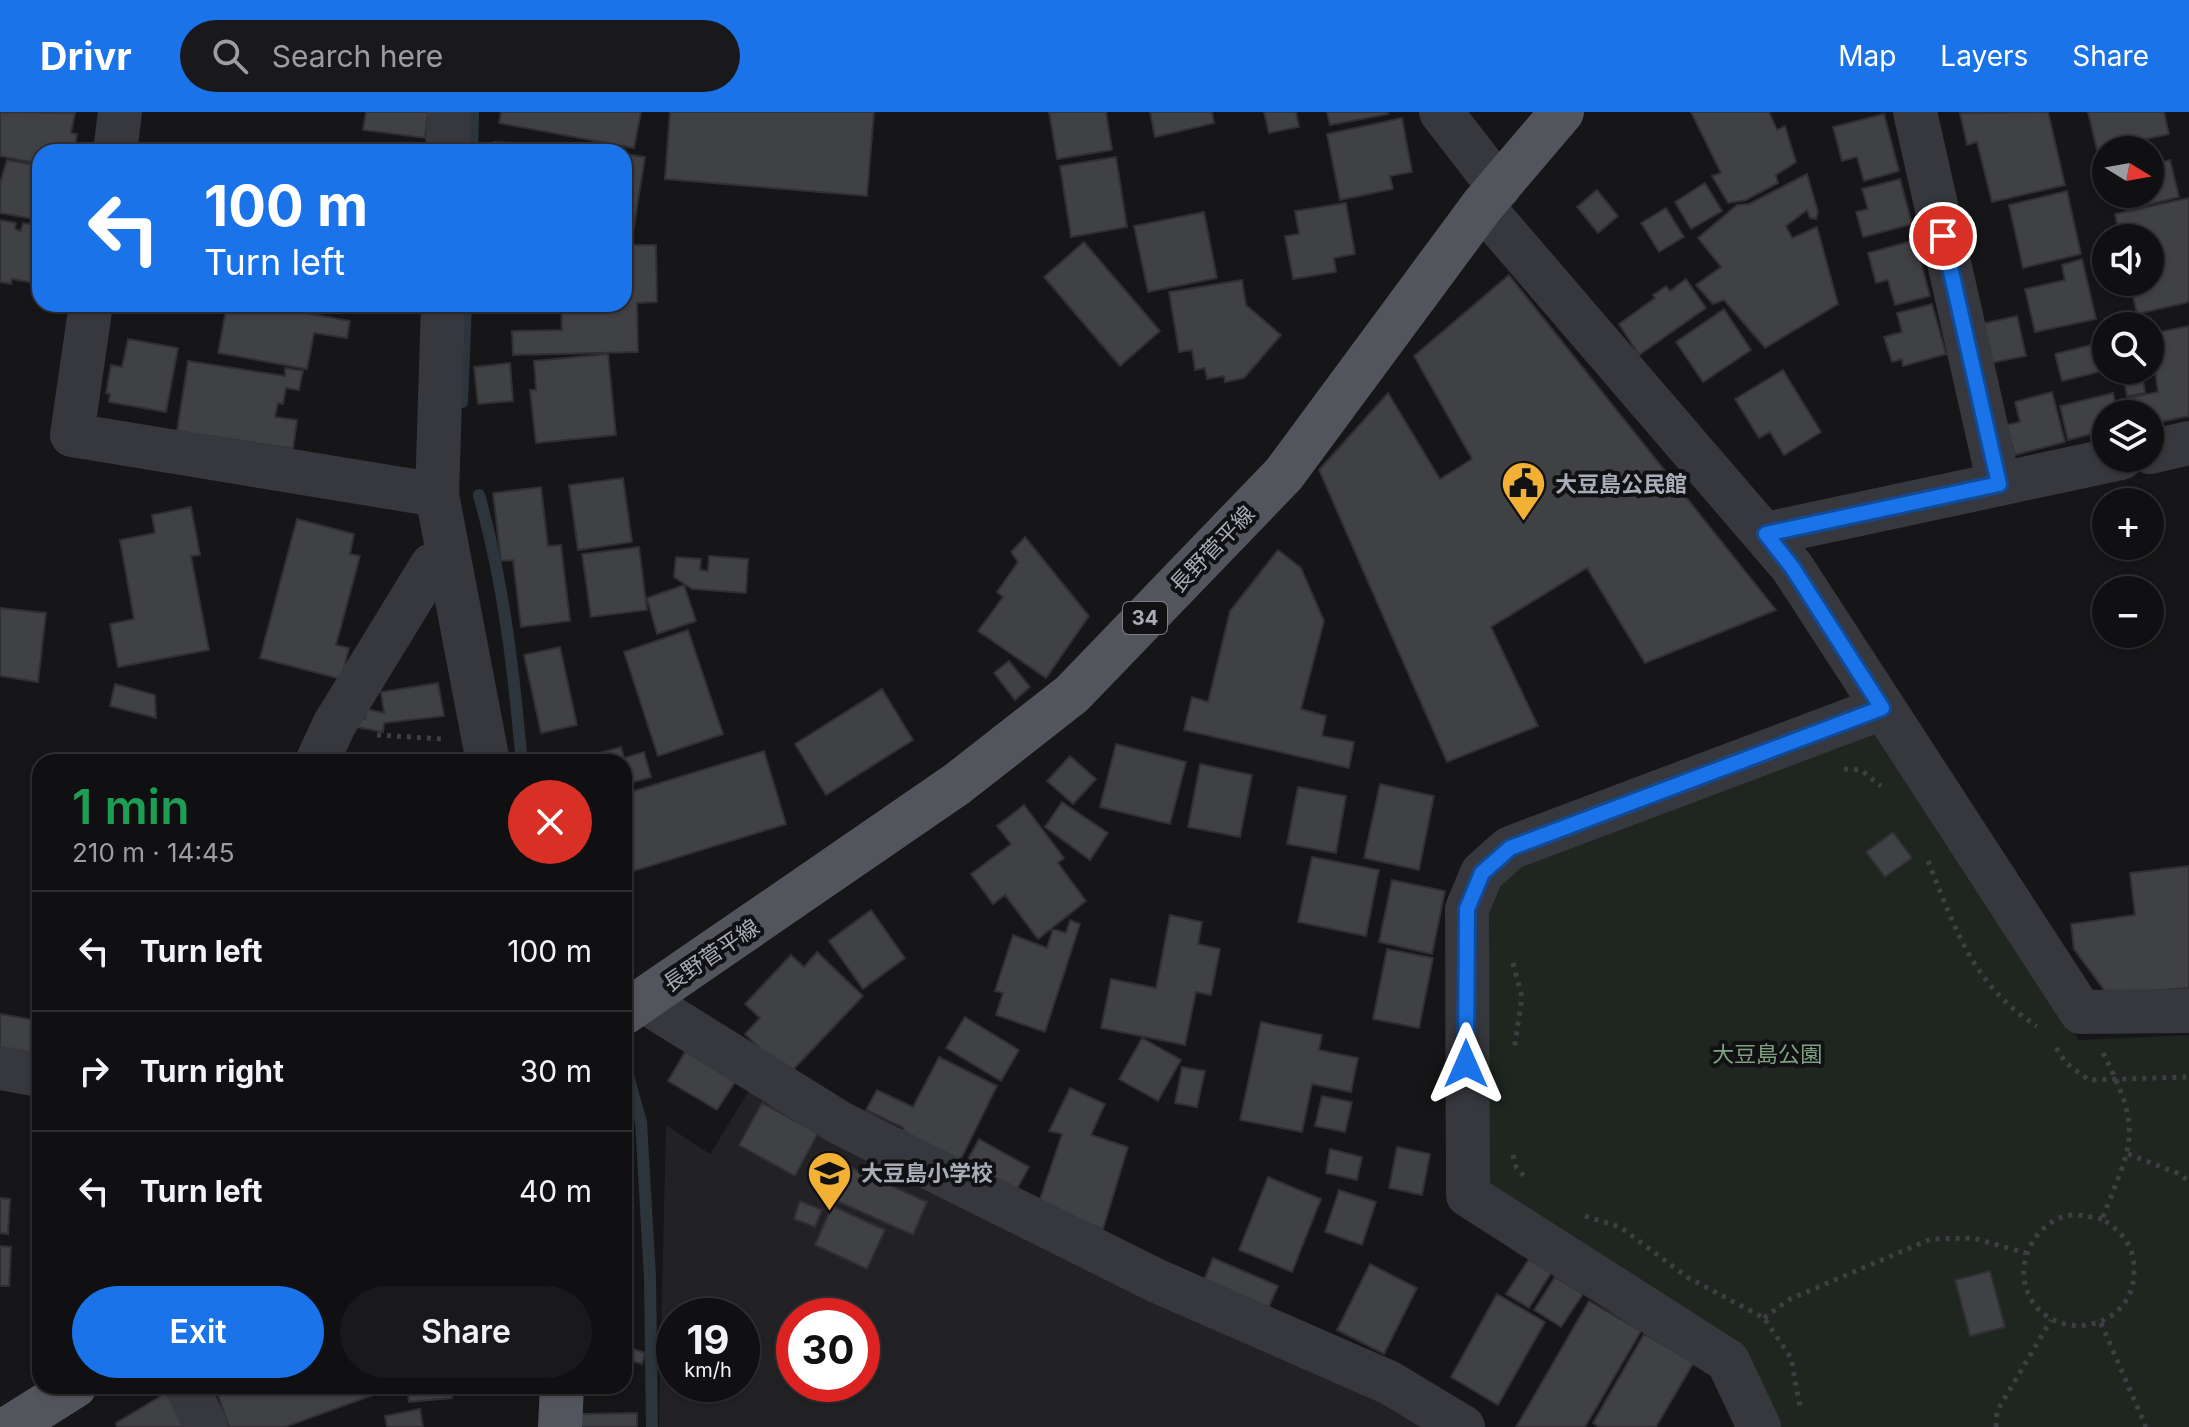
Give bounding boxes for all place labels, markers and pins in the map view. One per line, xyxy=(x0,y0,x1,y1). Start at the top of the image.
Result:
pin xyxy=(1909,202,1977,270)
public building icon: 大豆島公民館 xyxy=(1500,460,1548,523)
place label: 大豆島公民館 xyxy=(1555,471,1687,497)
school or university icon: 大豆島小学校 xyxy=(806,1149,854,1212)
place label: 大豆島小学校 xyxy=(861,1160,993,1186)

